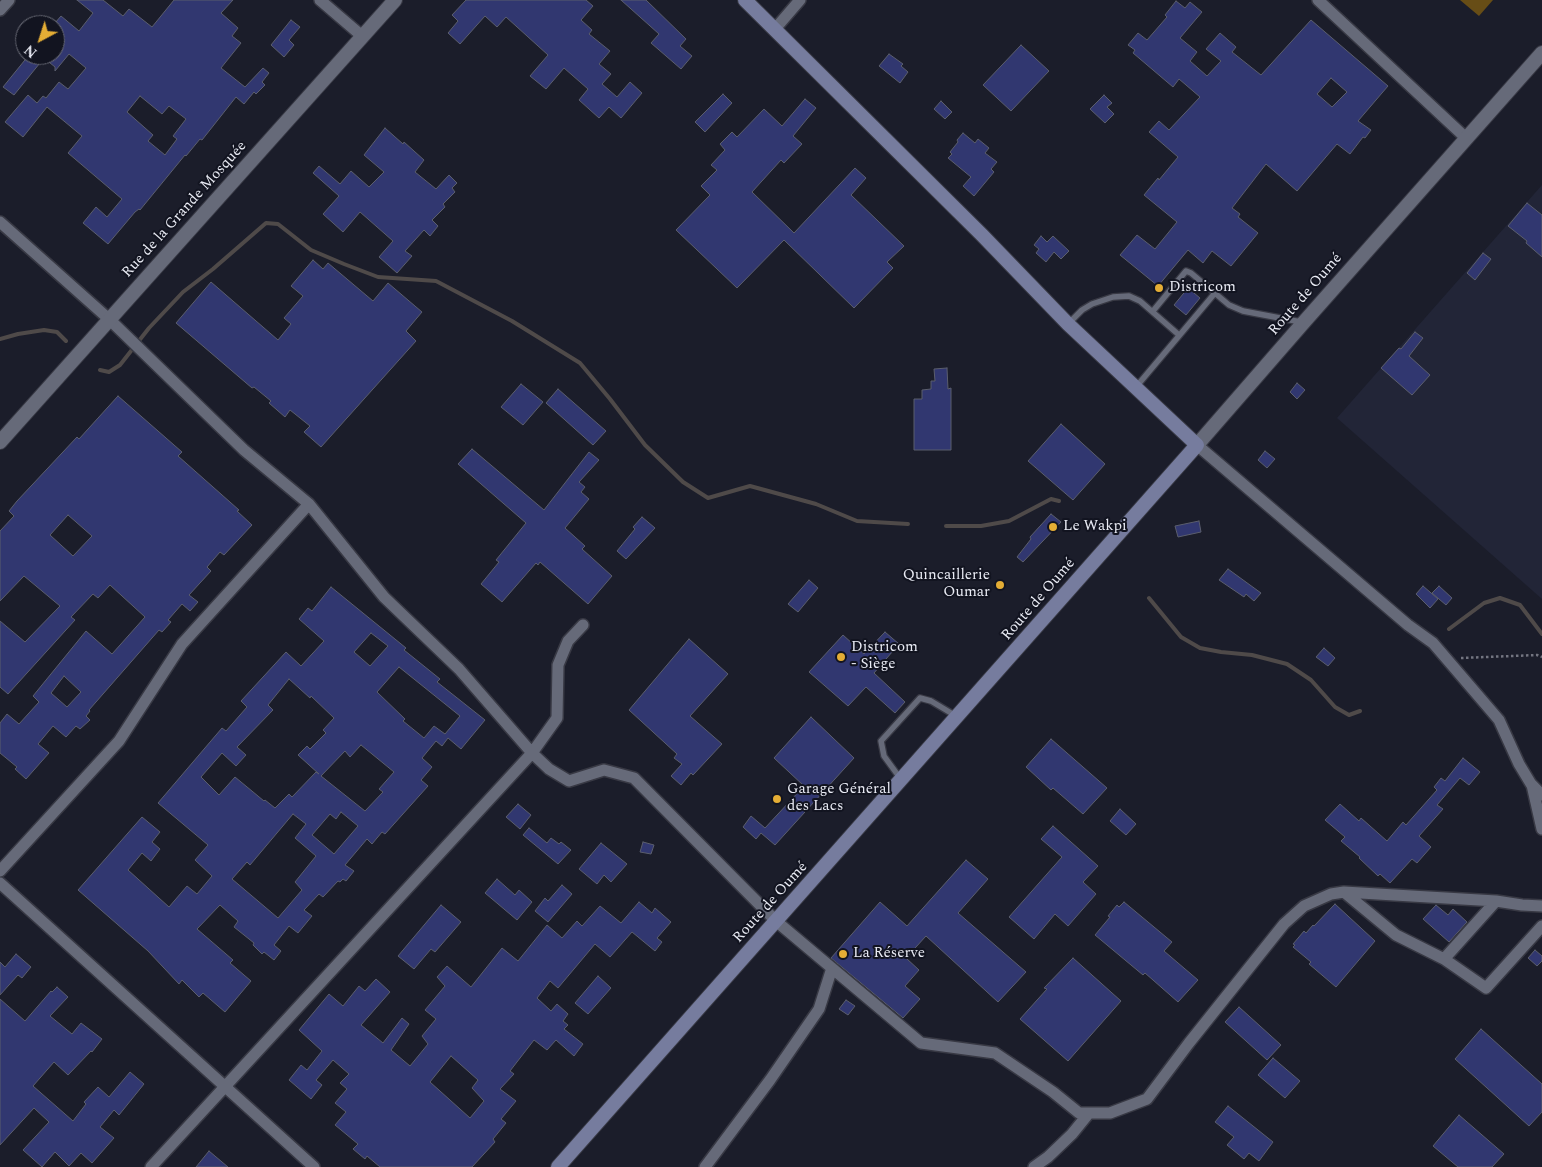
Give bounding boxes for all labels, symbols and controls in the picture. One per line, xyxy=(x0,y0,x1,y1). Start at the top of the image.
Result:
north arrow xyxy=(15,15,65,65)
text: N xyxy=(20,39,42,63)
street label: Rue de la Grande Mosquée xyxy=(119,138,251,282)
street label: Route de Oumé xyxy=(1265,250,1347,340)
place label: Districom xyxy=(1169,279,1236,297)
marker: Districom xyxy=(1153,282,1165,294)
place label: Le Wakpi xyxy=(1063,518,1127,536)
marker: Le Wakpi xyxy=(1047,521,1059,533)
street label: Route de Oumé xyxy=(998,555,1080,645)
place label: Quincaillerie Oumar xyxy=(903,567,990,602)
marker: Quincaillerie Oumar xyxy=(994,579,1006,591)
place label: Districom - Siège xyxy=(851,639,918,674)
marker: Districom - Siège xyxy=(835,651,847,663)
place label: Garage Général des Lacs xyxy=(787,781,891,816)
marker: Garage Général des Lacs xyxy=(771,793,783,805)
street label: Route de Oumé xyxy=(730,859,812,947)
place label: La Réserve xyxy=(853,945,925,963)
marker: La Réserve xyxy=(837,948,849,960)

